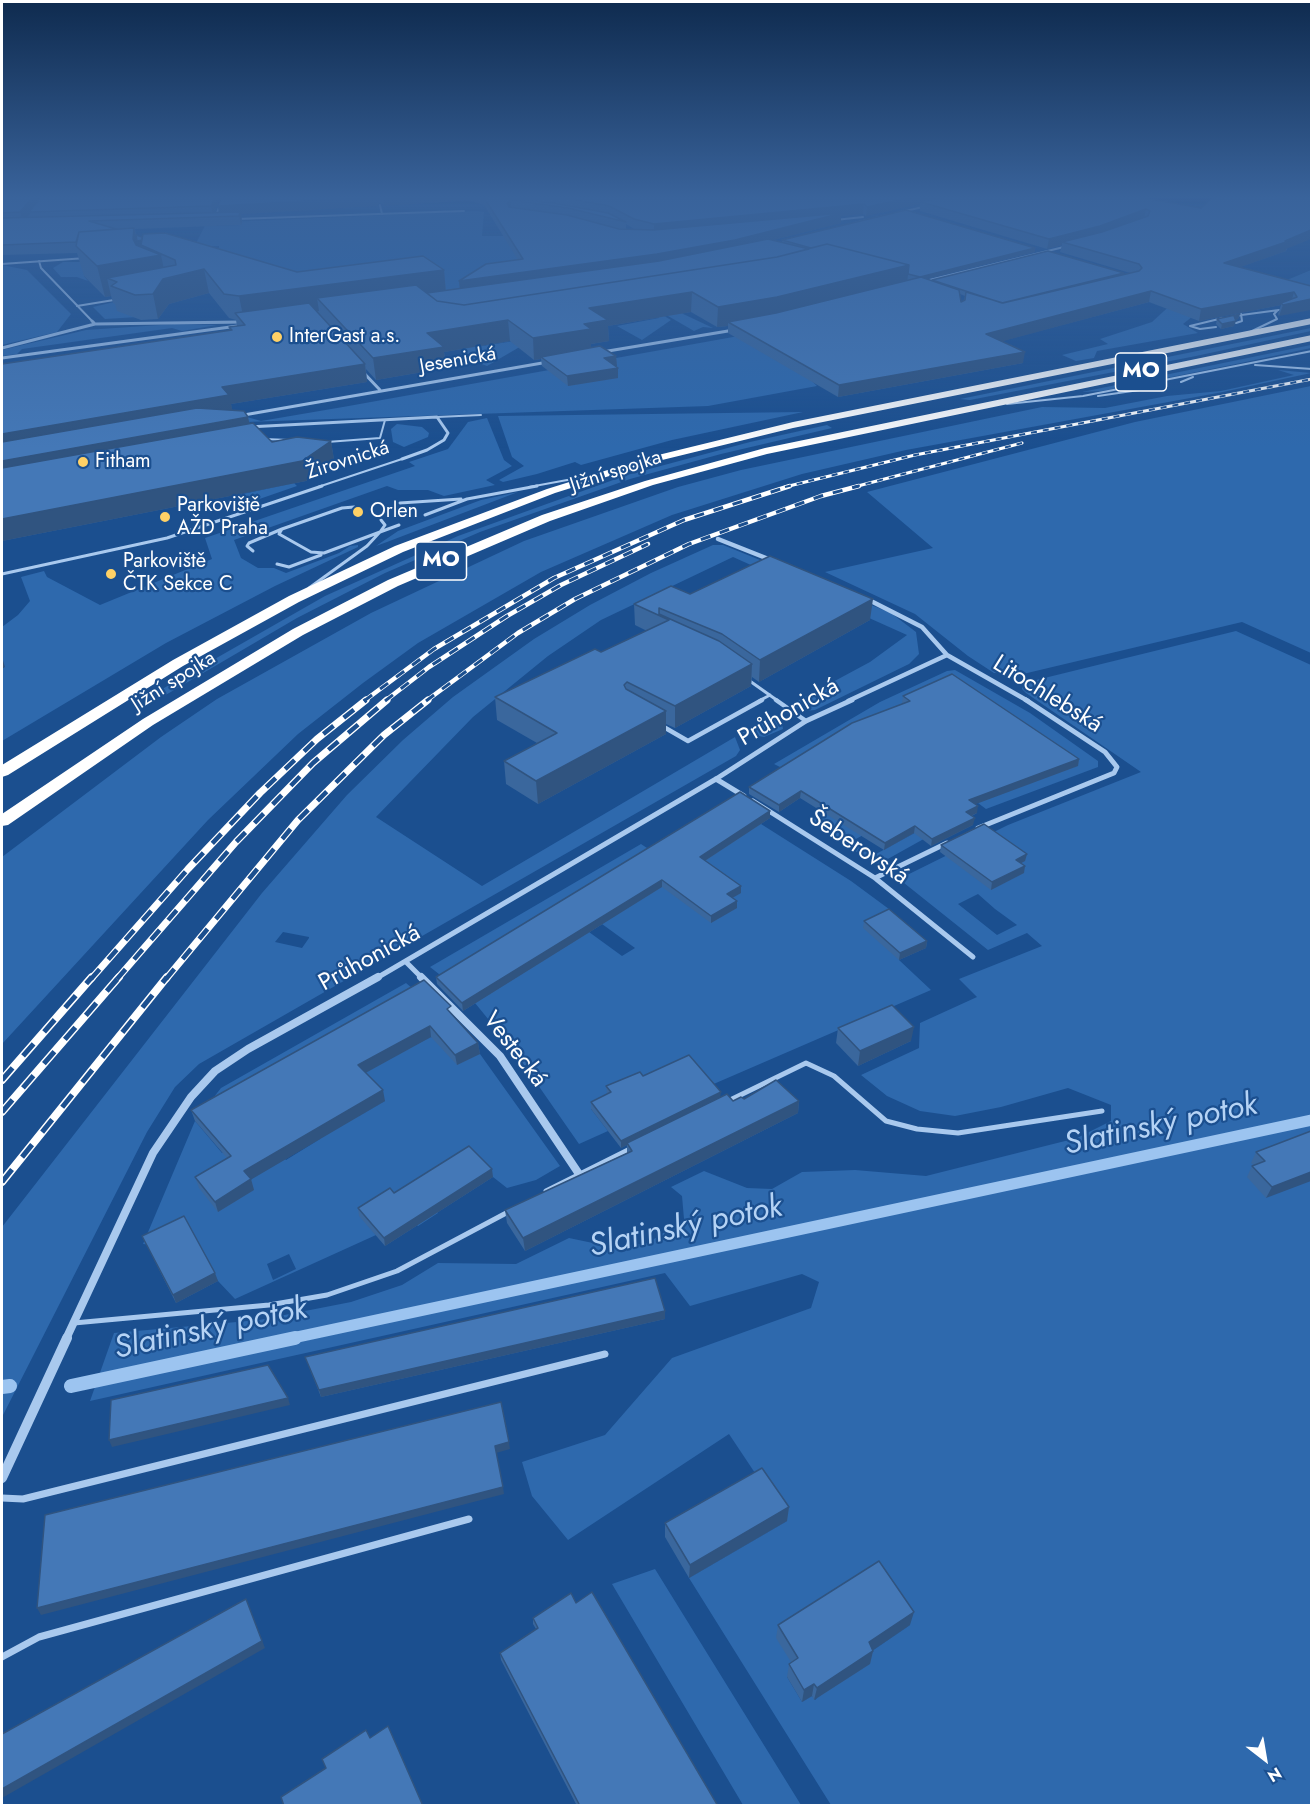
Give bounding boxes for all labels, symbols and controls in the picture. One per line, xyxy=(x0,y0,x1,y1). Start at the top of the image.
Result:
place label: InterGast a.s. xyxy=(289,325,400,349)
marker: InterGast a.s. xyxy=(270,330,284,344)
street label: Jesenická xyxy=(418,342,498,380)
road number: MO xyxy=(1116,353,1166,391)
street label: Žirovnická xyxy=(303,436,393,486)
street label: Jižní spojka xyxy=(567,446,665,498)
place label: Fitham xyxy=(95,450,151,474)
marker: Fitham xyxy=(76,455,90,469)
place label: Parkoviště AŽD Praha xyxy=(177,494,268,541)
place label: Orlen xyxy=(370,500,418,524)
marker: Orlen xyxy=(351,505,365,519)
marker: Parkoviště AŽD Praha xyxy=(158,510,172,524)
road number: MO xyxy=(416,542,466,580)
place label: Parkoviště ČTK Sekce C xyxy=(123,550,233,597)
marker: Parkoviště ČTK Sekce C xyxy=(104,567,118,581)
street label: Jižní spojka xyxy=(127,647,221,717)
street label: Litochlebská xyxy=(987,650,1107,740)
street label: Průhonická xyxy=(733,673,845,753)
street label: Šeberovská xyxy=(802,804,914,892)
street label: Průhonická xyxy=(314,919,426,999)
street label: Vestecká xyxy=(476,1007,552,1093)
water label: Slatinský potok xyxy=(1061,1087,1261,1165)
water label: Slatinský potok xyxy=(586,1189,786,1267)
water label: Slatinský potok xyxy=(111,1291,311,1369)
north arrow xyxy=(1235,1729,1295,1789)
text: N xyxy=(1263,1762,1286,1788)

